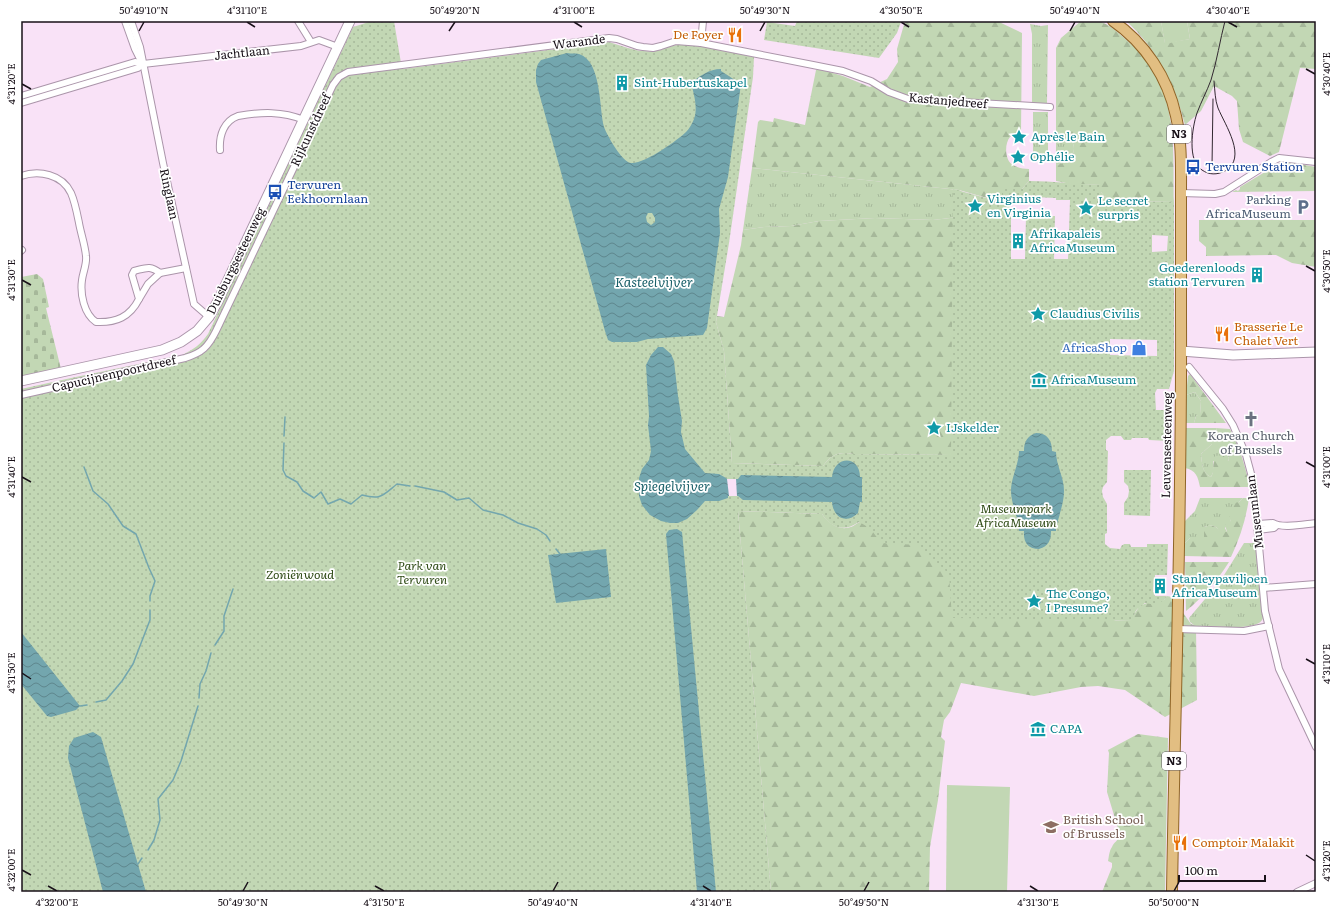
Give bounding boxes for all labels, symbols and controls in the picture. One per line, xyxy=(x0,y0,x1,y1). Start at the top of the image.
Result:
text: 50°49'10"N xyxy=(119,2,169,17)
text: 4°31'10"E xyxy=(227,2,267,17)
text: 50°49'20"N xyxy=(430,2,480,17)
text: 4°31'00"E xyxy=(553,2,595,17)
text: 50°49'30"N xyxy=(740,2,790,17)
text: 4°30'50"E xyxy=(879,2,923,17)
text: 50°49'40"N xyxy=(1050,2,1100,17)
text: 4°30'40"E xyxy=(1206,2,1250,17)
place label: De Foyer xyxy=(673,25,723,43)
restaurant icon: De Foyer xyxy=(726,26,744,44)
street label: Warande xyxy=(552,29,606,53)
street label: Jachtlaan xyxy=(213,40,271,64)
text: 4°30'40"E xyxy=(1318,52,1333,96)
text: 4°31'20"E xyxy=(3,63,18,105)
place label: Sint-Hubertuskapel xyxy=(634,73,747,91)
building icon: Sint-Hubertuskapel xyxy=(613,74,631,92)
street label: Kastanjedreef xyxy=(908,88,990,113)
street label: Rijkunstdreef xyxy=(285,89,335,169)
road number: N3 xyxy=(1167,125,1191,143)
place label: Après le Bain xyxy=(1031,127,1105,145)
place icon: Après le Bain xyxy=(1010,128,1028,146)
place label: Ophélie xyxy=(1030,147,1075,165)
place icon: Ophélie xyxy=(1009,148,1027,166)
place label: Tervuren Station xyxy=(1205,157,1303,175)
bus stop icon: Tervuren Station xyxy=(1184,158,1202,176)
street label: Ringlaan xyxy=(156,166,184,221)
place label: Tervuren Eekhoornlaan xyxy=(287,175,368,207)
bus stop icon: Tervuren Eekhoornlaan xyxy=(266,183,284,201)
place label: Virginius en Virginia xyxy=(987,189,1051,221)
place label: Parking AfricaMuseum xyxy=(1206,190,1291,222)
place label: Le secret surpris xyxy=(1098,191,1149,223)
place icon: Virginius en Virginia xyxy=(966,197,984,215)
parking icon: Parking AfricaMuseum xyxy=(1294,198,1312,216)
place icon: Le secret surpris xyxy=(1077,199,1095,217)
street label: Duisburgsesteenweg xyxy=(201,204,269,317)
place label: Afrikapaleis AfricaMuseum xyxy=(1030,224,1116,256)
building icon: Afrikapaleis AfricaMuseum xyxy=(1009,232,1027,250)
text: 4°30'50"E xyxy=(1318,249,1333,293)
place label: Goederenloods station Tervuren xyxy=(1149,258,1246,290)
text: 4°31'30"E xyxy=(3,259,18,301)
building icon: Goederenloods station Tervuren xyxy=(1248,266,1266,284)
water label: Kasteelvijver xyxy=(615,272,693,291)
place label: Claudius Civilis xyxy=(1050,304,1140,322)
place icon: Claudius Civilis xyxy=(1029,305,1047,323)
place label: Brasserie Le Chalet Vert xyxy=(1234,317,1303,349)
restaurant icon: Brasserie Le Chalet Vert xyxy=(1213,325,1231,343)
place label: AfricaShop xyxy=(1062,338,1127,356)
shop icon: AfricaShop xyxy=(1130,339,1148,357)
street label: Capucijnenpoortdreef xyxy=(50,350,179,396)
place label: AfricaMuseum xyxy=(1051,370,1137,388)
museum icon: AfricaMuseum xyxy=(1030,371,1048,389)
street label: Leuvensesteenweg xyxy=(1156,391,1176,498)
church icon: Korean Church of Brussels xyxy=(1242,410,1260,428)
place label: IJskelder xyxy=(946,418,999,436)
place icon: IJskelder xyxy=(925,419,943,437)
place label: Korean Church of Brussels xyxy=(1207,426,1295,458)
text: 4°31'00"E xyxy=(1318,446,1333,488)
text: 4°31'40"E xyxy=(3,456,18,498)
street label: Museumlaan xyxy=(1241,474,1267,550)
water label: Spiegelvijver xyxy=(634,476,710,495)
park label: Museumpark AfricaMuseum xyxy=(975,499,1057,531)
park label: Park van Tervuren xyxy=(397,556,447,588)
park label: Zoniënwoud xyxy=(266,565,334,583)
place label: Stanleypaviljoen AfricaMuseum xyxy=(1172,569,1268,601)
building icon: Stanleypaviljoen AfricaMuseum xyxy=(1151,577,1169,595)
place label: The Congo, I Presume? xyxy=(1046,584,1110,616)
place icon: The Congo, I Presume? xyxy=(1025,592,1043,610)
text: 4°31'10"E xyxy=(1318,644,1333,684)
text: 4°31'50"E xyxy=(3,652,18,694)
place label: CAPA xyxy=(1050,719,1082,737)
museum icon: CAPA xyxy=(1029,720,1047,738)
road number: N3 xyxy=(1162,752,1186,770)
place label: British School of Brussels xyxy=(1063,810,1144,842)
school or university icon: British School of Brussels xyxy=(1042,818,1060,836)
place label: Comptoir Malakit xyxy=(1192,833,1295,851)
restaurant icon: Comptoir Malakit xyxy=(1171,834,1189,852)
text: 4°31'20"E xyxy=(1318,840,1333,882)
text: 4°32'00"E xyxy=(3,849,18,891)
scale bar xyxy=(1179,857,1265,883)
text: 100 m xyxy=(1185,861,1218,879)
text: 4°32'00"E xyxy=(36,894,78,909)
text: 50°49'30"N xyxy=(218,894,268,909)
text: 4°31'50"E xyxy=(363,894,405,909)
text: 50°49'40"N xyxy=(528,894,578,909)
text: 4°31'40"E xyxy=(690,894,732,909)
text: 50°49'50"N xyxy=(839,894,889,909)
text: 4°31'30"E xyxy=(1017,894,1059,909)
text: 50°50'00"N xyxy=(1148,894,1200,909)

